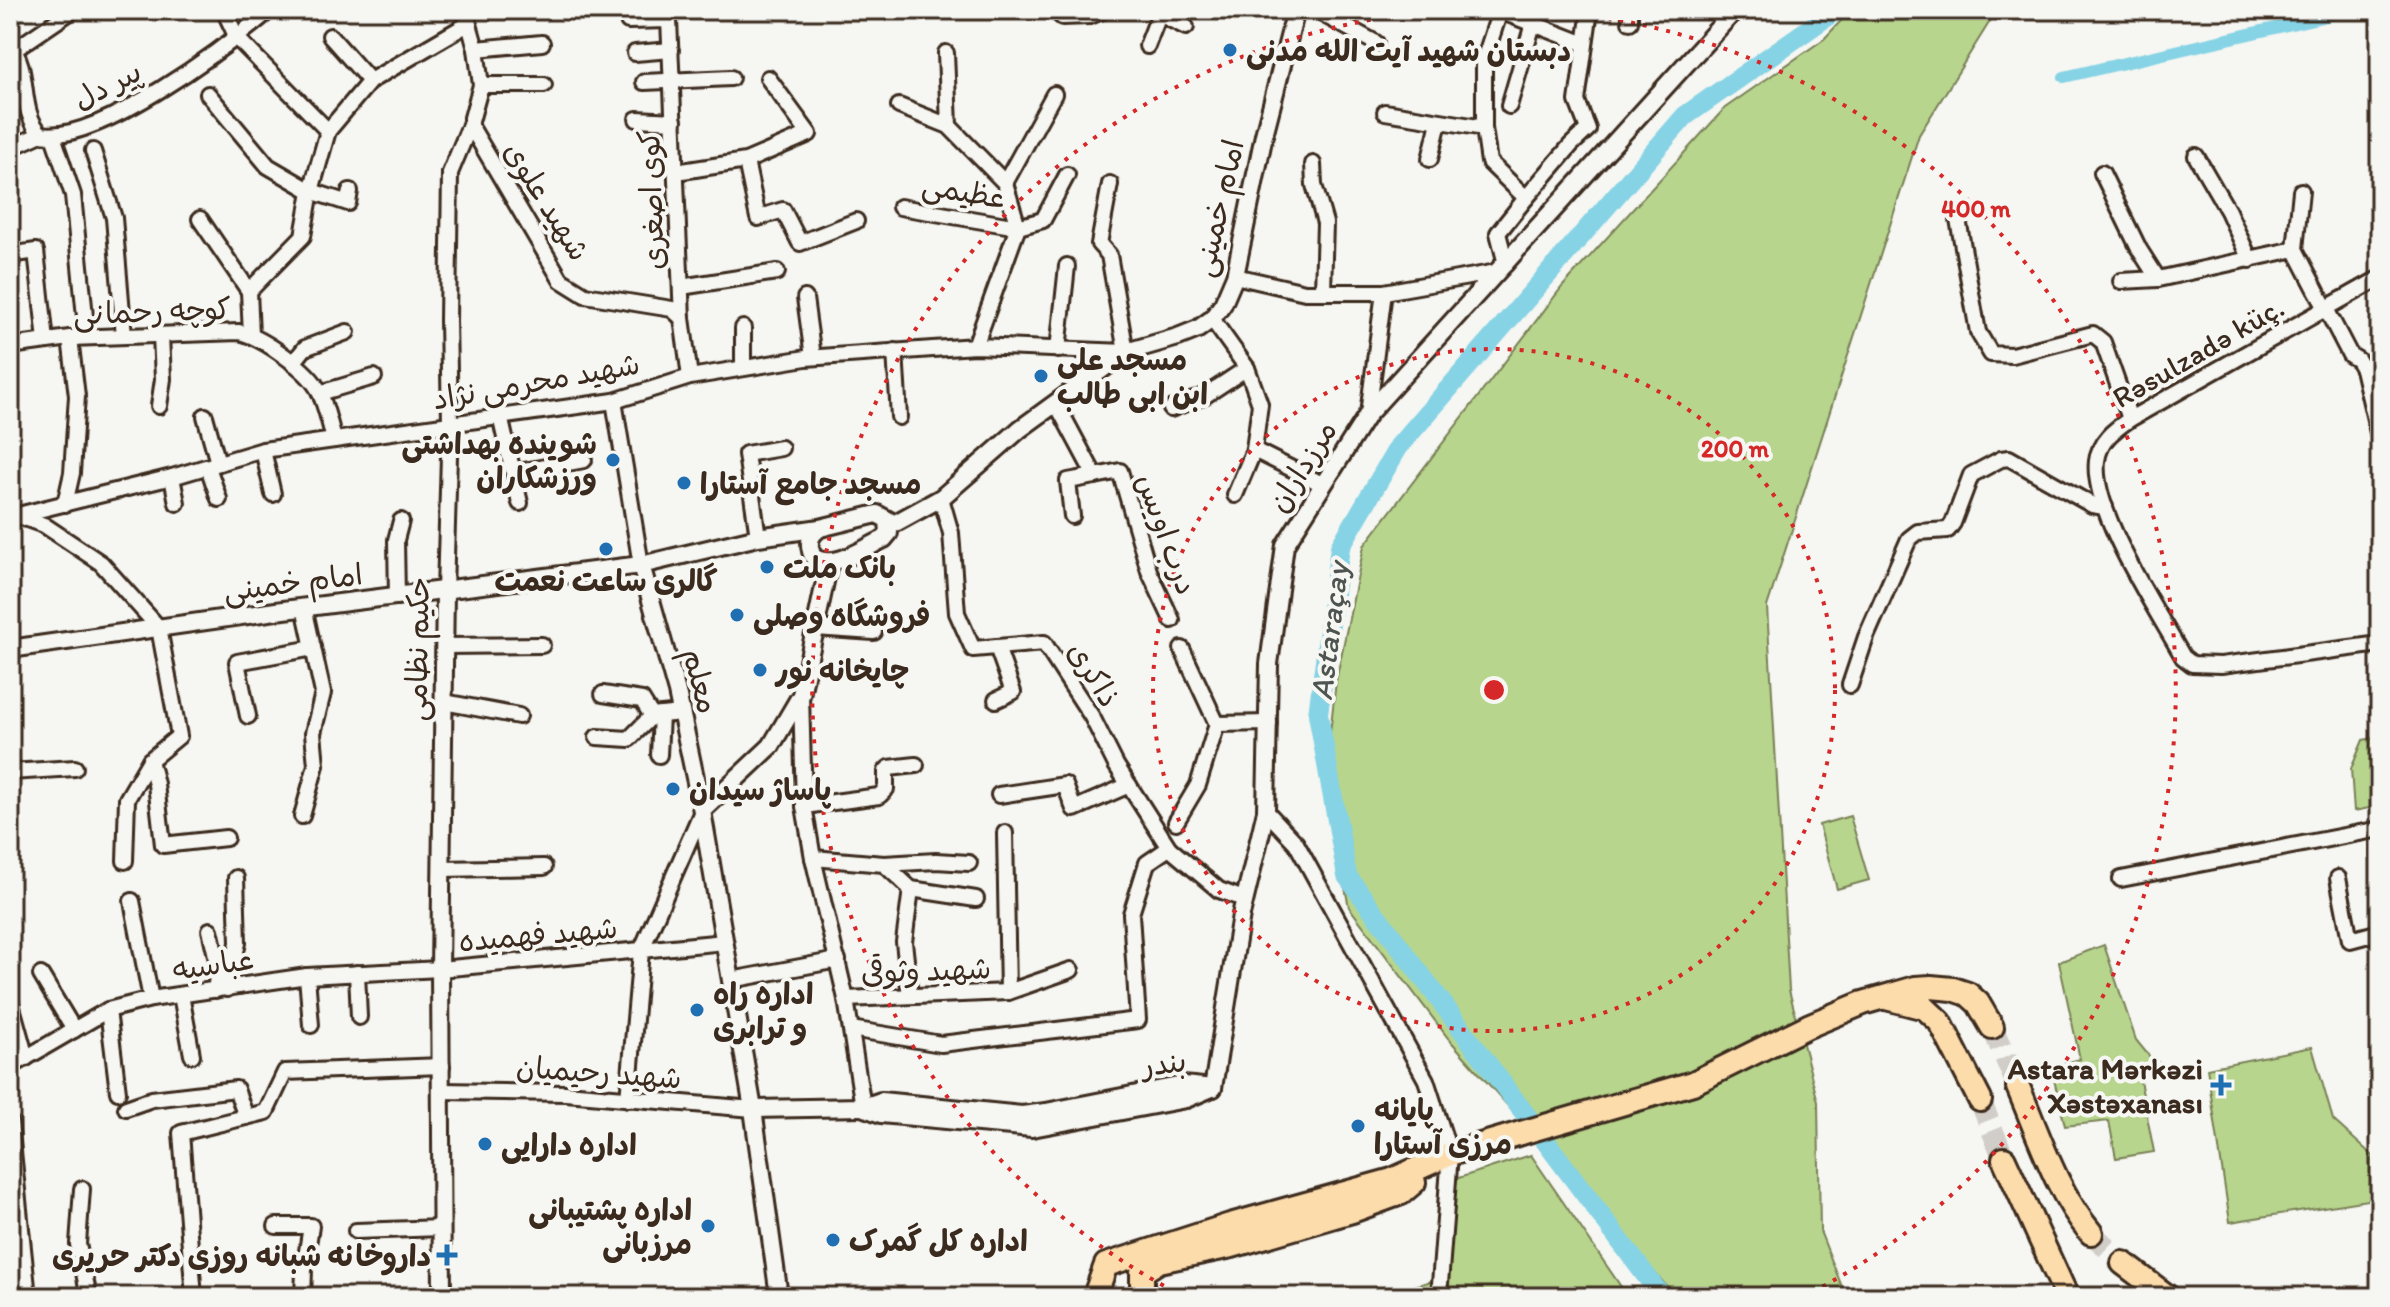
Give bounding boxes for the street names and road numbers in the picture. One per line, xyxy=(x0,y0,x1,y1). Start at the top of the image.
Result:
street label: پیر دل xyxy=(67,52,148,119)
street label: کوی اصغری xyxy=(630,129,672,271)
street label: شهید علوی xyxy=(494,135,598,268)
street label: امام خمینی xyxy=(1184,136,1256,281)
street label: عظیمی xyxy=(919,165,1009,218)
street label: Rəsulzadə küç. xyxy=(2106,288,2290,416)
street label: کوچه رحمانی xyxy=(72,290,232,333)
street label: شهید محرمی نژاد xyxy=(430,345,643,418)
street label: مرزداران xyxy=(1259,413,1345,519)
street label: درب اویس xyxy=(1128,469,1206,599)
street label: امام خمینی xyxy=(221,555,365,613)
street label: حکیم نظامی xyxy=(397,576,441,722)
street label: ذاکری xyxy=(1060,635,1128,713)
street label: معلم xyxy=(671,645,727,718)
street label: شهید فهمیده xyxy=(457,909,619,959)
street label: عباسیه xyxy=(170,940,256,988)
street label: شهید وثوقی xyxy=(860,949,992,991)
street label: بندر xyxy=(1137,1042,1188,1084)
street label: شهید رحیمیان xyxy=(515,1048,683,1096)

